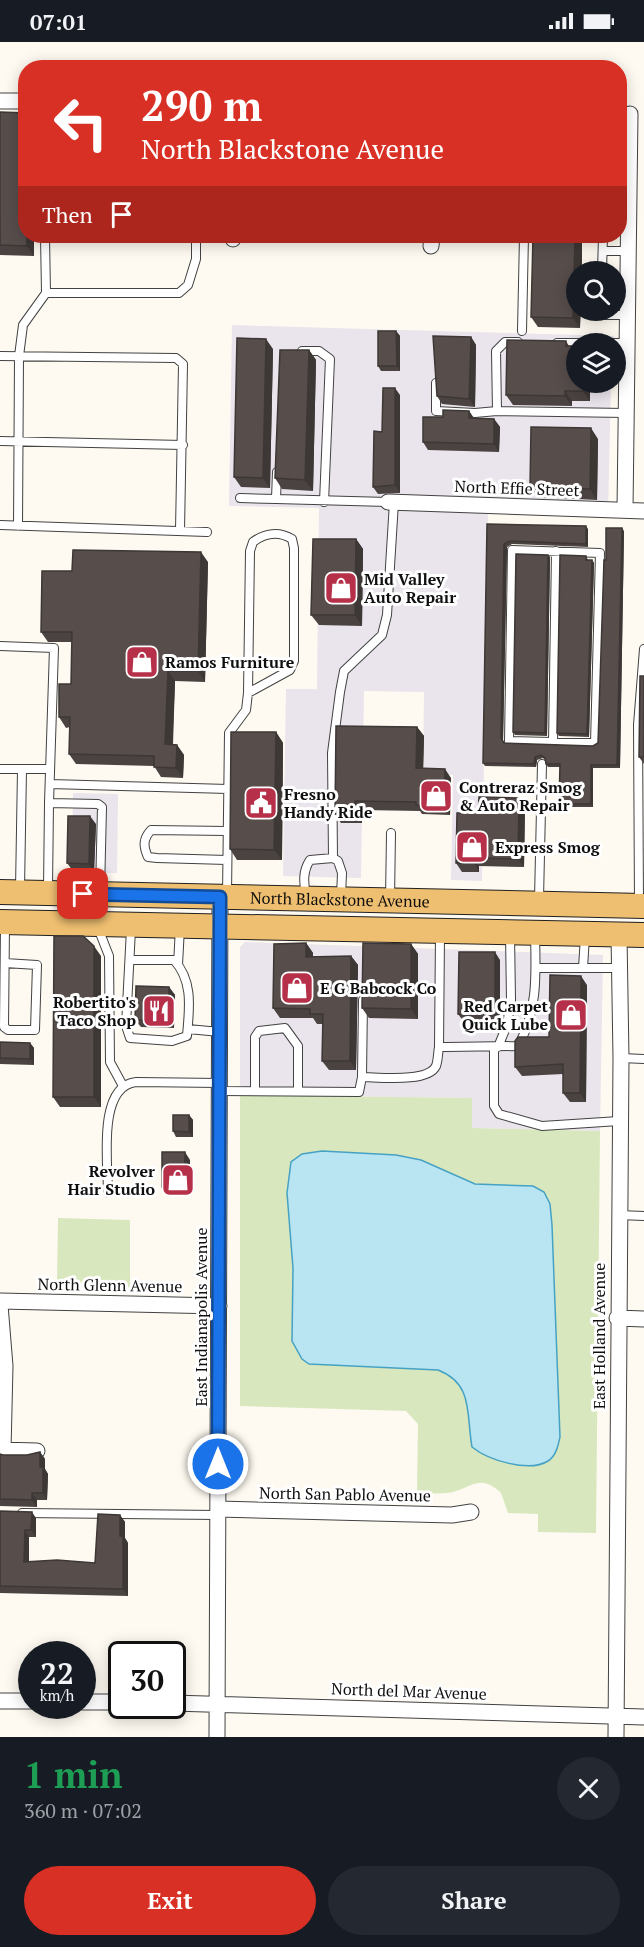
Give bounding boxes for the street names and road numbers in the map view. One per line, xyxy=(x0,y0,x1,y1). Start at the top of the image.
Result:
street label: North Effie Street xyxy=(454,475,580,501)
street label: North Blackstone Avenue xyxy=(250,886,430,912)
street label: East Indianapolis Avenue xyxy=(190,1227,212,1407)
street label: East Holland Avenue xyxy=(588,1263,610,1409)
street label: North Glenn Avenue xyxy=(37,1273,183,1297)
street label: North San Pablo Avenue xyxy=(259,1482,431,1506)
street label: North del Mar Avenue xyxy=(331,1677,487,1705)

